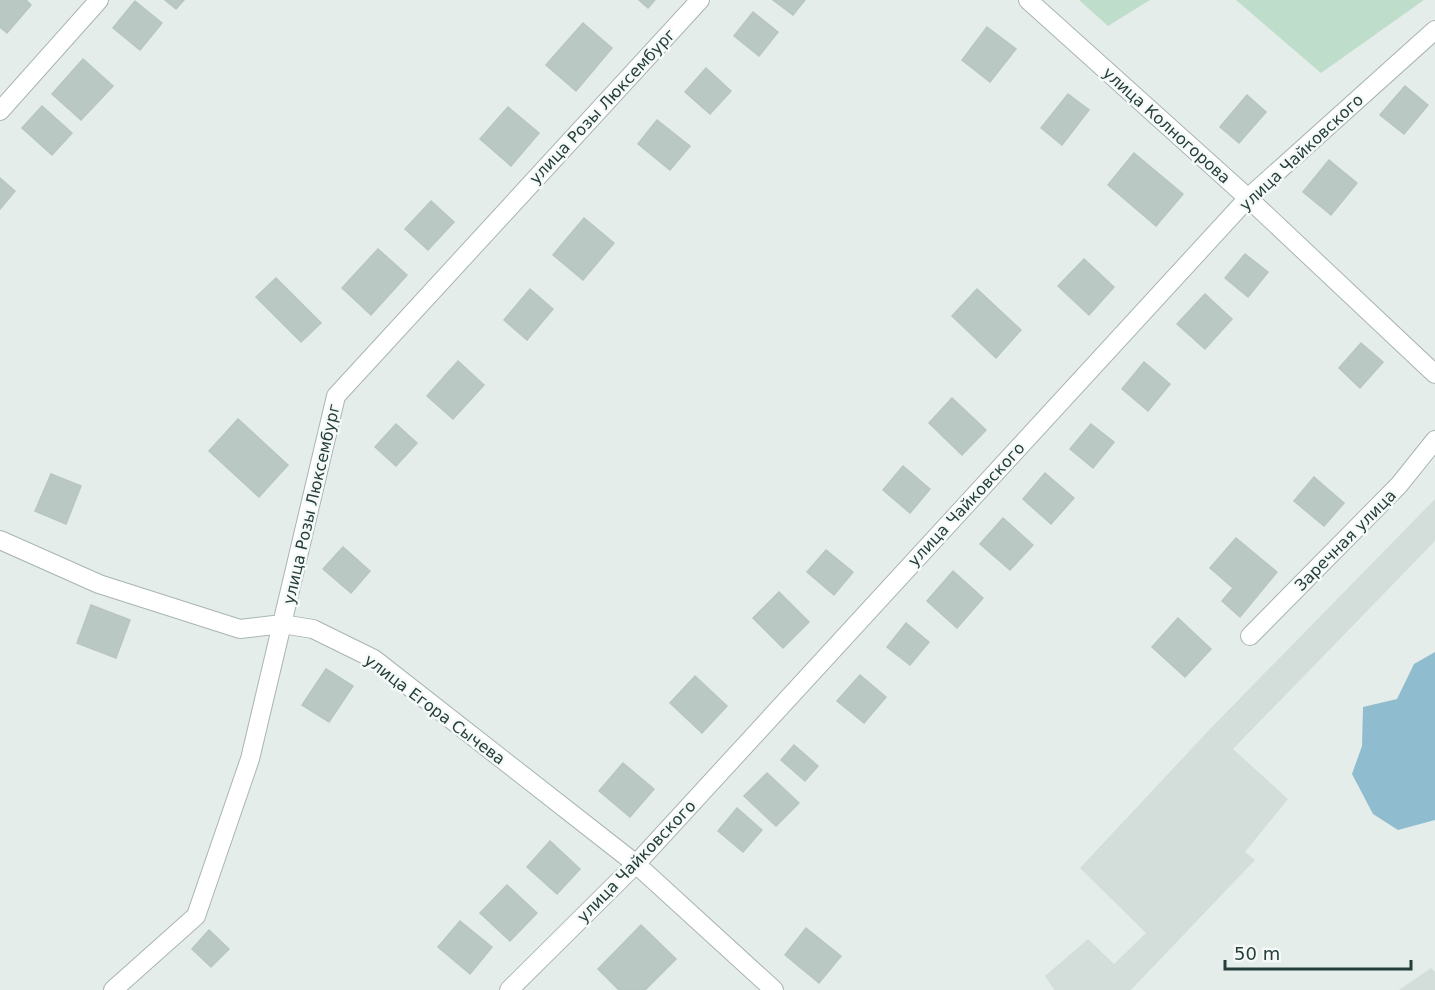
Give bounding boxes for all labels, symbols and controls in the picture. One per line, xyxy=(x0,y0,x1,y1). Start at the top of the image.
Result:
street label: улица Розы Люксембург xyxy=(525,25,679,188)
street label: улица Колногорова xyxy=(1099,63,1234,188)
street label: улица Чайковского xyxy=(1235,90,1367,215)
street label: улица Розы Люксембург xyxy=(279,402,344,606)
street label: улица Чайковского xyxy=(904,438,1029,570)
street label: Заречная улица xyxy=(1291,486,1400,595)
street label: улица Егора Сычева xyxy=(360,650,509,769)
street label: улица Чайковского xyxy=(573,796,700,926)
scale bar xyxy=(1225,933,1411,971)
text: 50 m xyxy=(1234,943,1280,964)

